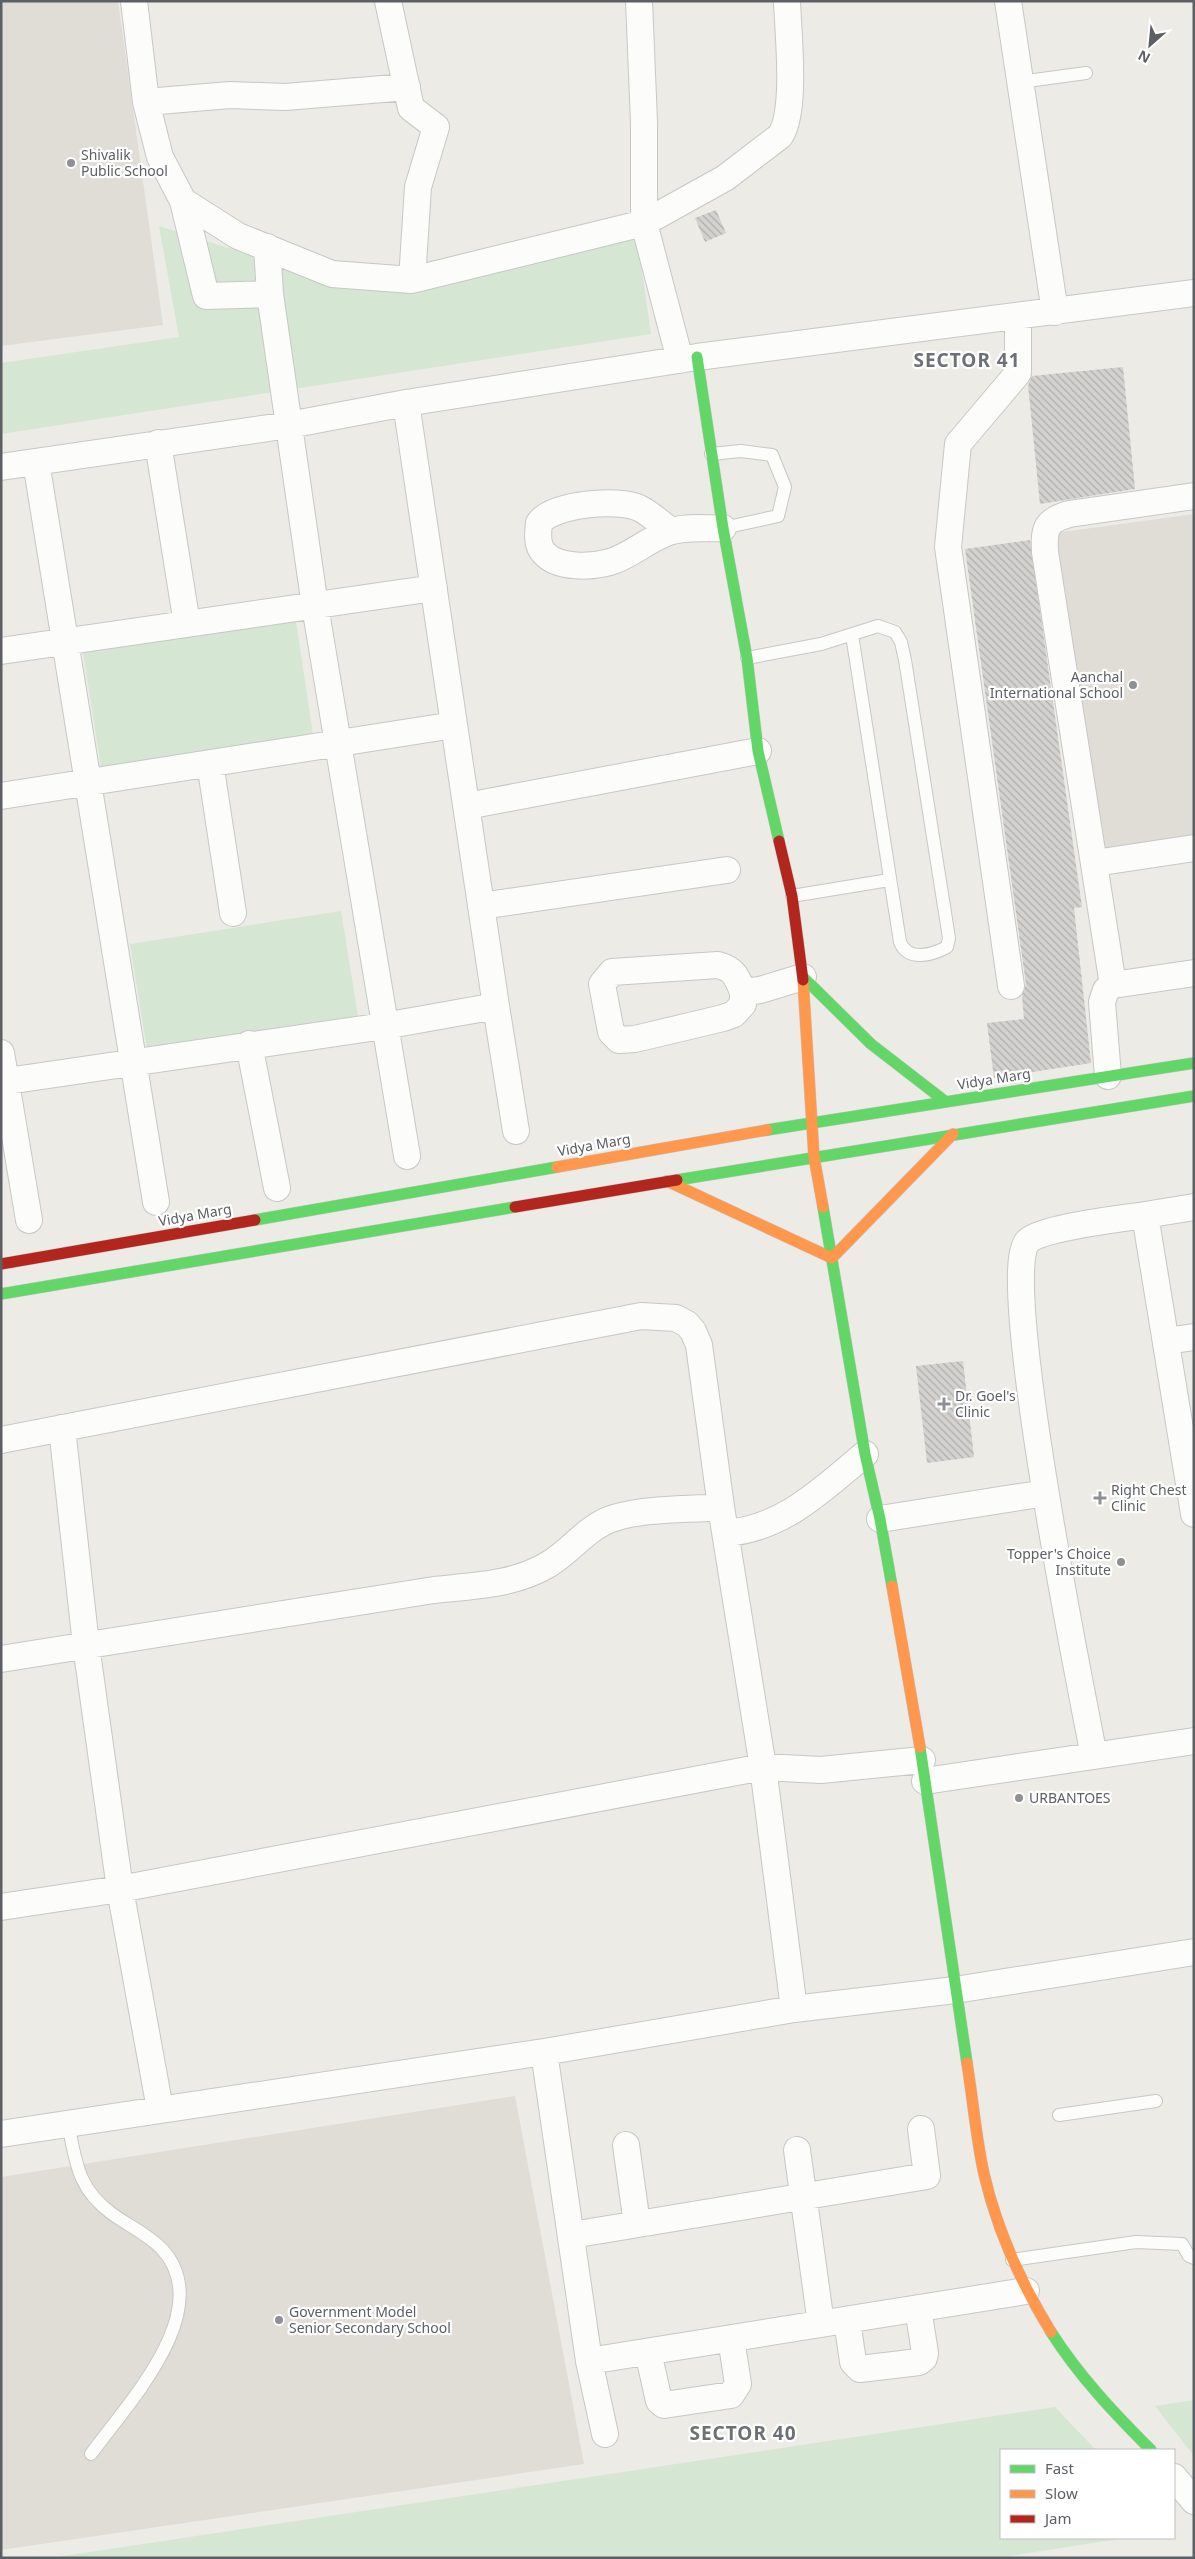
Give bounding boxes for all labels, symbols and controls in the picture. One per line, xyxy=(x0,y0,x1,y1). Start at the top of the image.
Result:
north arrow xyxy=(1125,20,1175,70)
text: N xyxy=(1134,46,1153,68)
place label: Shivalik Public School xyxy=(81,145,168,180)
marker: Shivalik Public School xyxy=(65,157,77,169)
district label: SECTOR 41 xyxy=(913,347,1021,373)
place label: Aanchal International School xyxy=(990,667,1123,702)
marker: Aanchal International School xyxy=(1127,679,1139,691)
street label: Vidya Marg xyxy=(956,1063,1032,1094)
street label: Vidya Marg xyxy=(556,1129,632,1160)
street label: Vidya Marg xyxy=(157,1199,233,1230)
place label: Dr. Goel's Clinic xyxy=(955,1386,1016,1421)
marker: Dr. Goel's Clinic xyxy=(937,1397,951,1411)
place label: Right Chest Clinic xyxy=(1111,1480,1186,1515)
marker: Right Chest Clinic xyxy=(1093,1491,1107,1505)
place label: Topper's Choice Institute xyxy=(1007,1544,1111,1579)
marker: Topper's Choice Institute xyxy=(1115,1556,1127,1568)
place label: URBANTOES xyxy=(1029,1788,1111,1807)
marker: URBANTOES xyxy=(1013,1792,1025,1804)
place label: Government Model Senior Secondary School xyxy=(289,2302,451,2337)
marker: Government Model Senior Secondary School xyxy=(273,2314,285,2326)
district label: SECTOR 40 xyxy=(689,2420,797,2446)
legend xyxy=(1000,2449,1175,2539)
text: Fast xyxy=(1045,2458,1074,2478)
text: Slow xyxy=(1045,2483,1078,2503)
text: Jam xyxy=(1043,2508,1072,2528)

